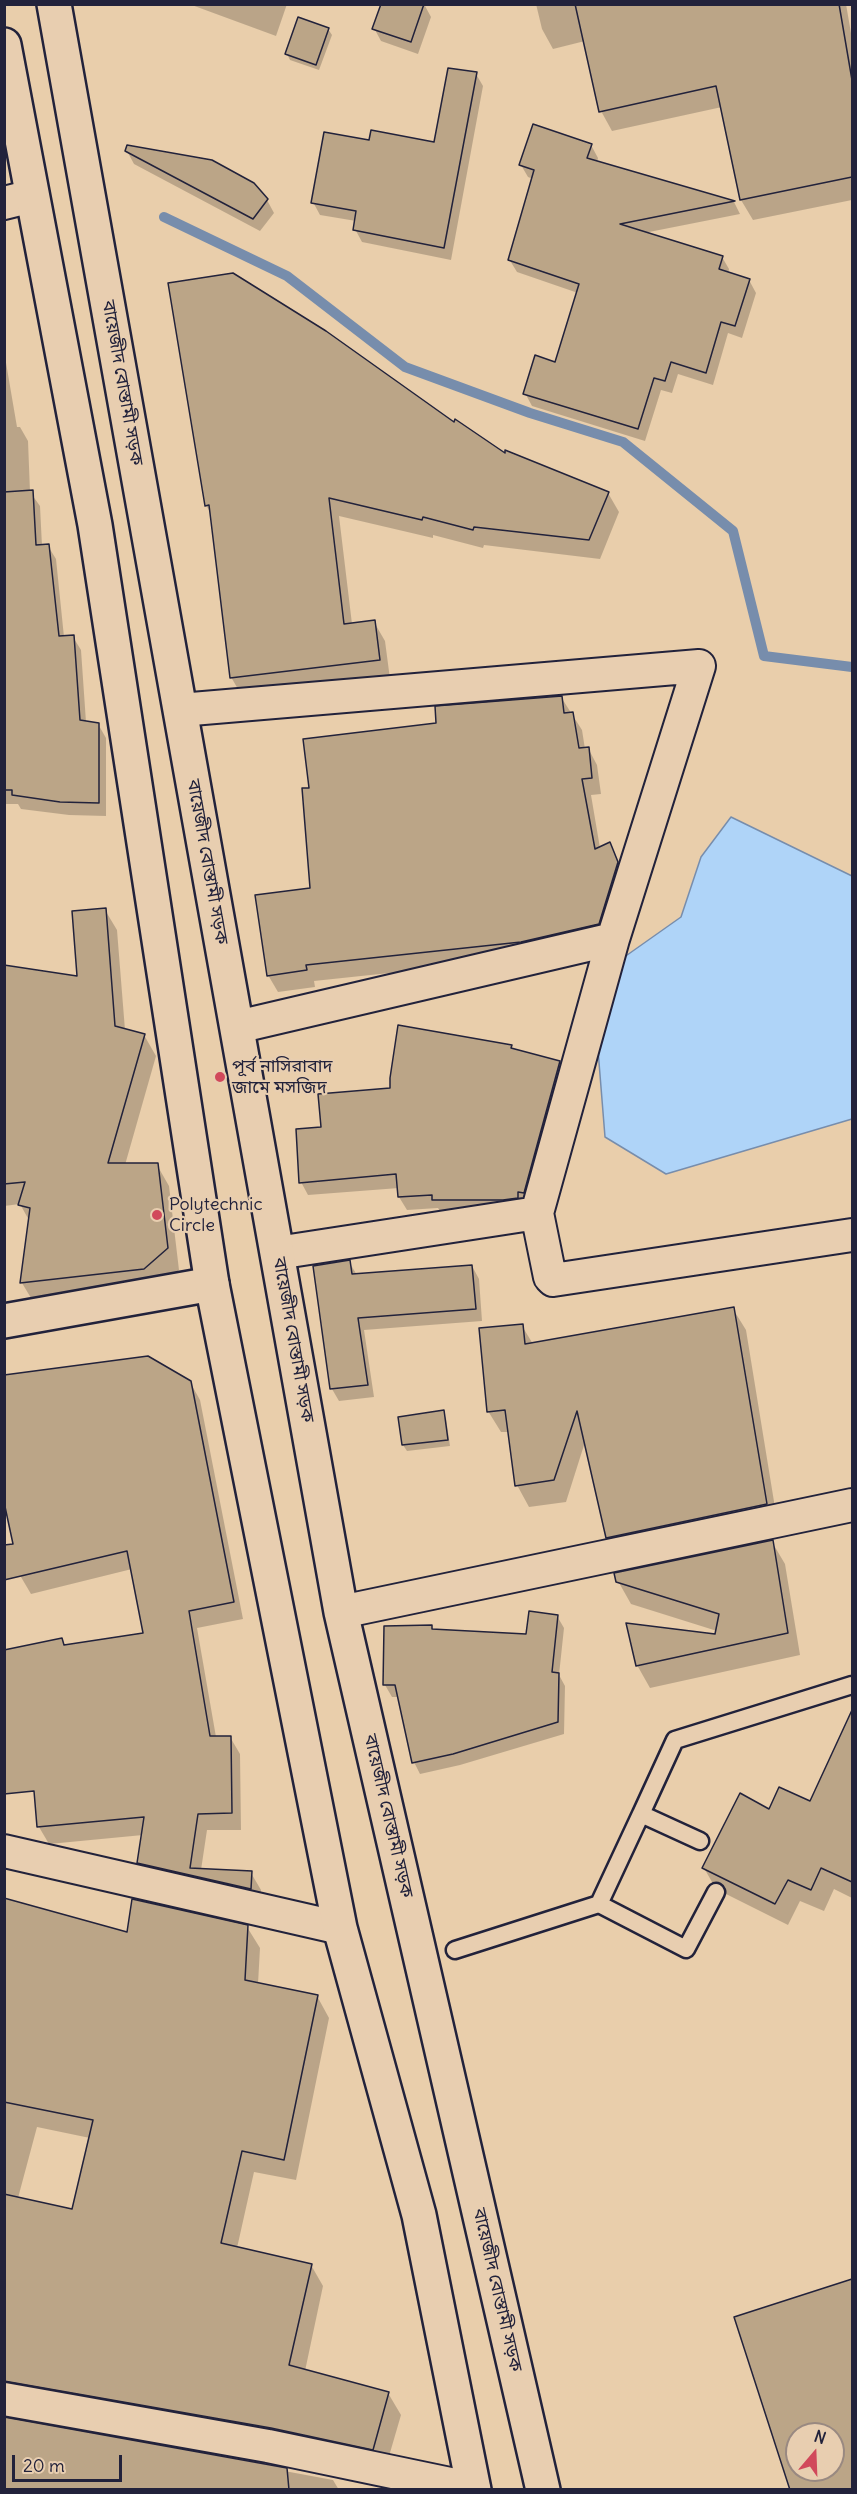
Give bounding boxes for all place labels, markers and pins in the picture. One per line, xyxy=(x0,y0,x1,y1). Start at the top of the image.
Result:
place label: পূর্ব নাসিরাবাদ জামে মসজিদ xyxy=(232,1056,333,1098)
marker: পূর্ব নাসিরাবাদ জামে মসজিদ xyxy=(213,1070,227,1084)
place label: Polytechnic Circle xyxy=(169,1194,263,1236)
marker: Polytechnic Circle xyxy=(150,1208,164,1222)

